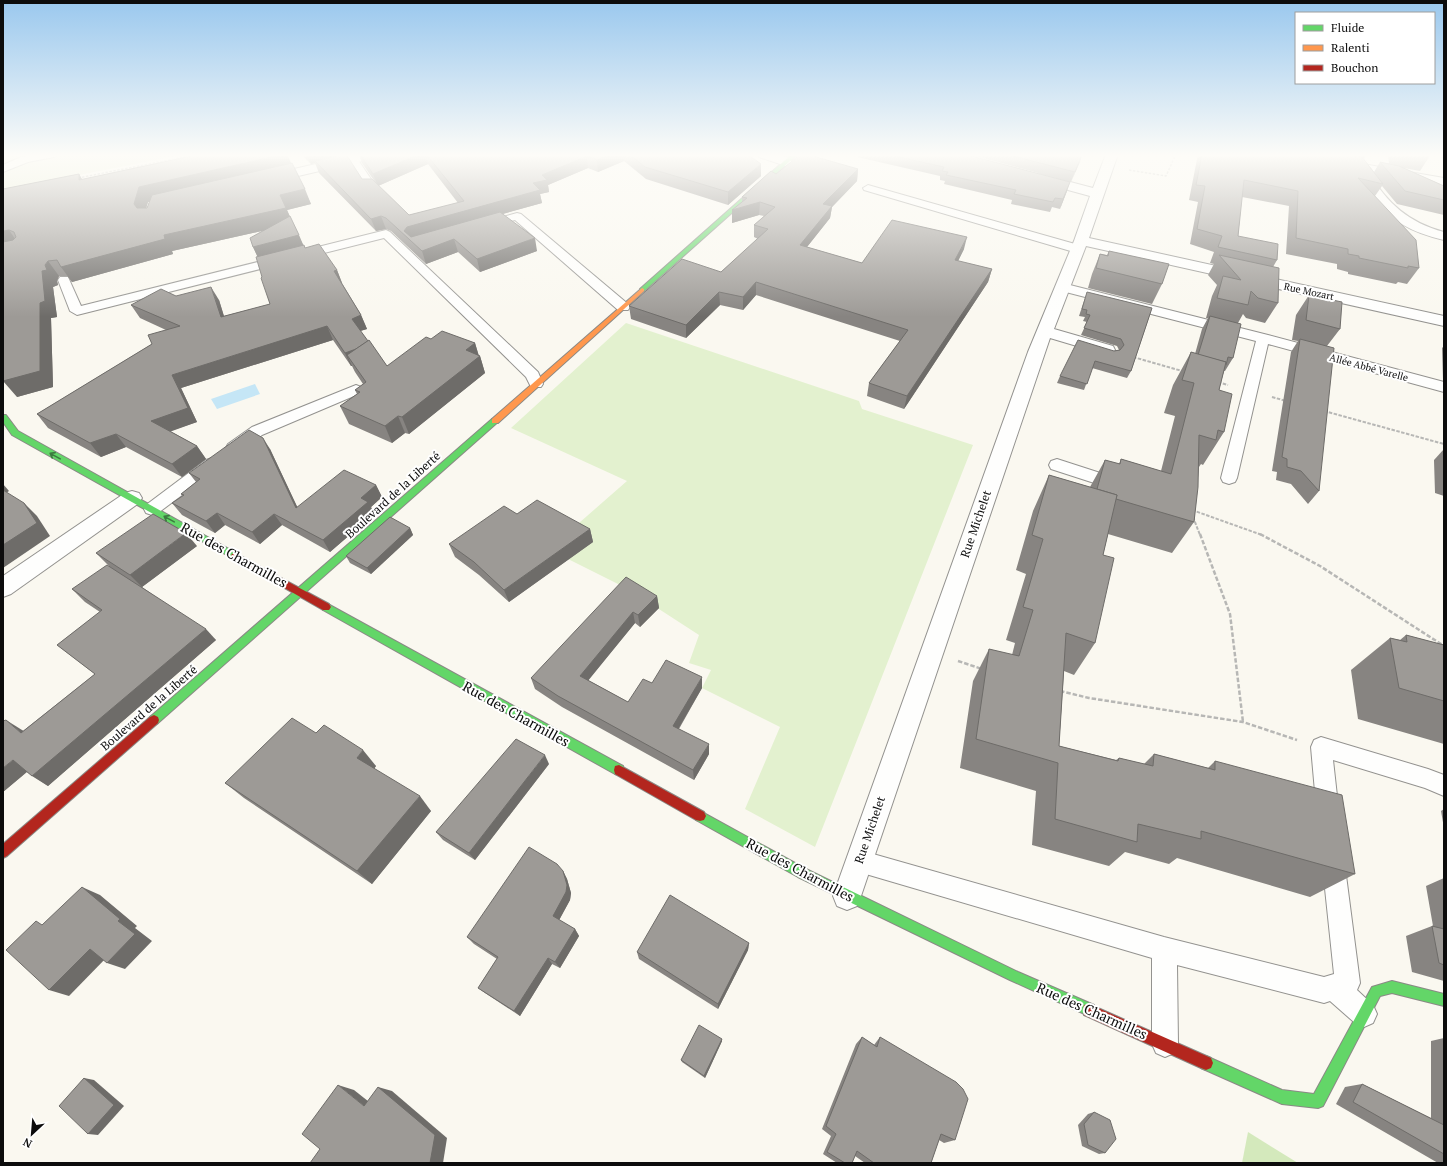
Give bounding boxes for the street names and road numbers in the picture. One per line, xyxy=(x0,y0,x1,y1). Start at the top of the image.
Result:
street label: Rue Mozart xyxy=(1283,280,1336,303)
street label: Allée Abbé Varelle xyxy=(1328,351,1410,384)
street label: Boulevard de la Liberté xyxy=(342,448,443,541)
street label: Rue Michelet xyxy=(957,488,994,560)
street label: Rue des Charmilles xyxy=(178,517,291,592)
street label: Boulevard de la Liberté xyxy=(97,662,200,754)
street label: Rue des Charmilles xyxy=(460,676,573,751)
street label: Rue Michelet xyxy=(851,794,888,866)
street label: Rue des Charmilles xyxy=(743,833,857,906)
street label: Rue des Charmilles xyxy=(1034,978,1151,1043)

